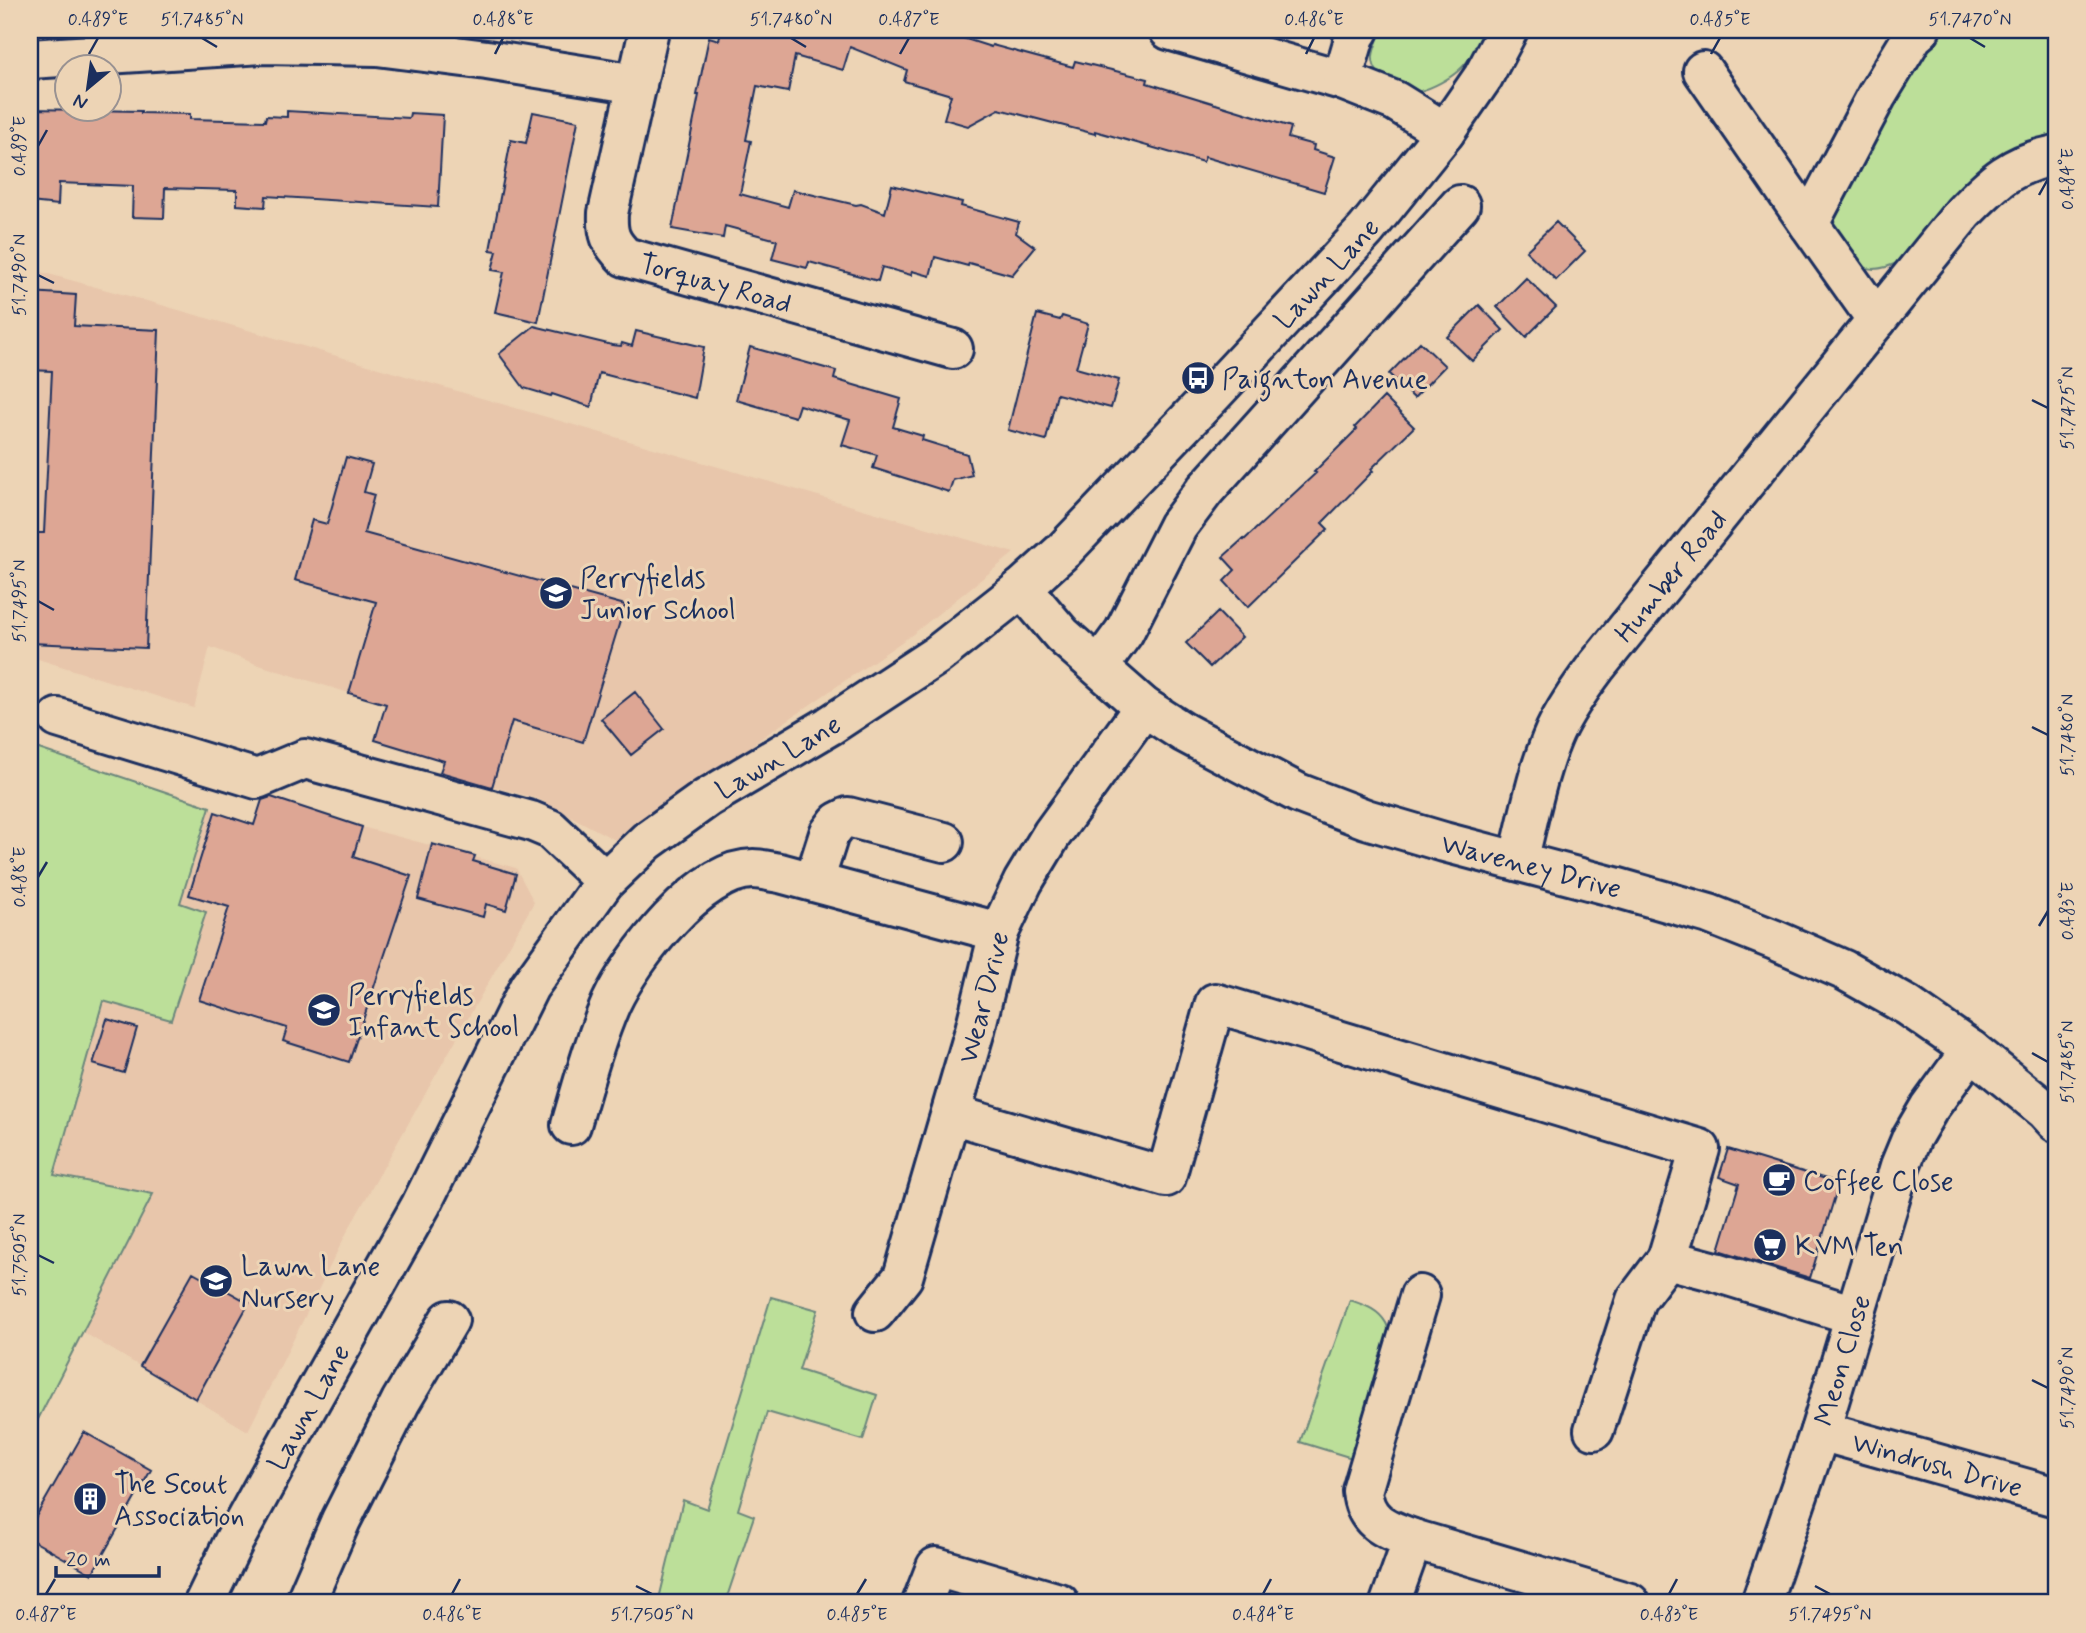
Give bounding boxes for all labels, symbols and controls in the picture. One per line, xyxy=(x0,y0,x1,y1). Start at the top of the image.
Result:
text: 0.489°E xyxy=(68,8,128,32)
text: 51.7485°N xyxy=(160,8,244,32)
text: 0.488°E xyxy=(473,8,533,32)
text: 51.7480°N xyxy=(750,8,832,32)
text: 0.487°E xyxy=(878,8,940,32)
text: 0.486°E xyxy=(1284,8,1344,32)
text: 0.485°E xyxy=(1689,8,1751,32)
text: 51.7470°N xyxy=(1929,8,2011,32)
north arrow xyxy=(52,52,122,122)
text: N xyxy=(69,88,92,116)
text: 0.489°E xyxy=(8,116,32,176)
text: 0.484°E xyxy=(2056,148,2080,210)
street label: Lawn Lane xyxy=(1267,211,1389,338)
text: 51.7490°N xyxy=(8,234,32,316)
street label: Torquay Road xyxy=(635,246,795,324)
bus stop icon: Paignton Avenue xyxy=(1179,359,1217,397)
place label: Paignton Avenue xyxy=(1222,362,1428,402)
text: 51.7475°N xyxy=(2056,366,2080,450)
street label: Humber Road xyxy=(1607,503,1737,651)
text: 51.7495°N xyxy=(8,560,32,642)
place label: Perryfields Junior School xyxy=(580,561,736,630)
school or university icon: Perryfields Junior School xyxy=(537,574,575,612)
text: 51.7480°N xyxy=(2056,694,2080,776)
street label: Lawn Lane xyxy=(709,707,849,810)
street label: Waveney Drive xyxy=(1437,826,1625,909)
text: 0.488°E xyxy=(8,847,32,907)
text: 0.483°E xyxy=(2056,882,2080,940)
street label: Wear Drive xyxy=(950,928,1020,1068)
place label: Perryfields Infant School xyxy=(348,978,519,1047)
school or university icon: Perryfields Infant School xyxy=(305,991,343,1029)
text: 51.7485°N xyxy=(2056,1020,2080,1104)
cafe icon: Coffee Close xyxy=(1760,1161,1798,1199)
place label: Coffee Close xyxy=(1803,1164,1954,1201)
text: 51.7505°N xyxy=(8,1214,32,1296)
supermarket icon: KVM Ten xyxy=(1751,1226,1789,1264)
place label: KVM Ten xyxy=(1795,1229,1904,1266)
place label: Lawn Lane Nursery xyxy=(241,1249,380,1318)
school or university icon: Lawn Lane Nursery xyxy=(197,1262,235,1300)
street label: Meon Close xyxy=(1807,1291,1881,1431)
street label: Lawn Lane xyxy=(260,1338,360,1478)
text: 51.7490°N xyxy=(2056,1347,2080,1429)
street label: Windrush Drive xyxy=(1847,1425,2026,1508)
place label: The Scout Association xyxy=(114,1467,245,1536)
building icon: The Scout Association xyxy=(71,1480,109,1518)
scale bar xyxy=(56,1535,159,1579)
text: 20 m xyxy=(66,1546,111,1574)
text: 0.487°E xyxy=(15,1603,77,1627)
text: 0.486°E xyxy=(422,1603,482,1627)
text: 51.7505°N xyxy=(611,1603,693,1627)
text: 0.485°E xyxy=(826,1603,888,1627)
text: 0.484°E xyxy=(1232,1603,1294,1627)
text: 0.483°E xyxy=(1640,1603,1698,1627)
text: 51.7495°N xyxy=(1789,1603,1871,1627)

